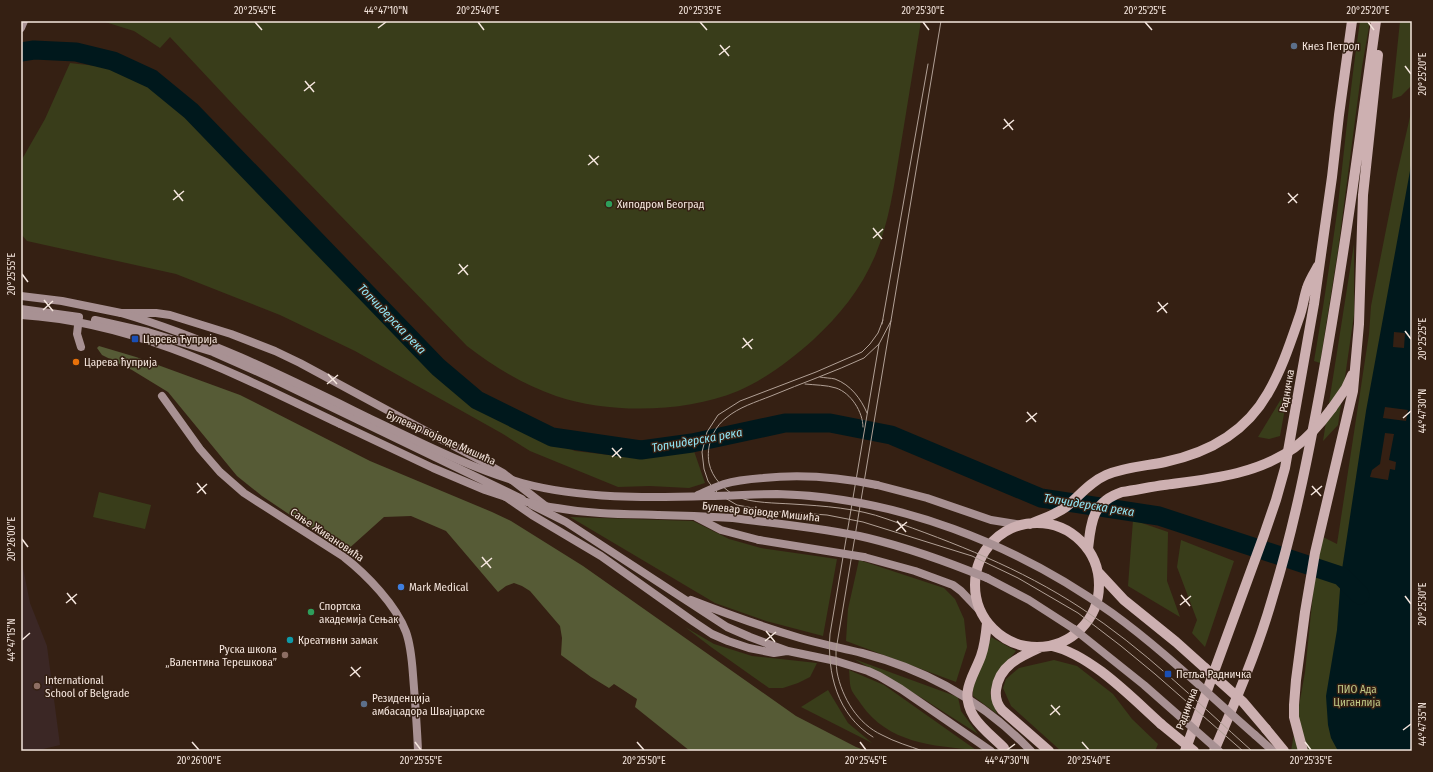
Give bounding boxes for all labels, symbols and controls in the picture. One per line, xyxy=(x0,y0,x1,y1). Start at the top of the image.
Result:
text: 20°25'45"E xyxy=(234,5,276,17)
text: 44°47'10"N xyxy=(364,5,408,17)
text: 20°25'40"E xyxy=(456,5,500,17)
text: 20°25'35"E xyxy=(679,5,721,17)
text: 20°25'30"E xyxy=(901,5,945,17)
text: 20°25'25"E xyxy=(1124,5,1166,17)
text: 20°25'20"E xyxy=(1346,5,1390,17)
place label: Кнез Петрол xyxy=(1302,40,1360,53)
marker: Кнез Петрол xyxy=(1289,41,1299,51)
text: 20°25'20"E xyxy=(1417,52,1429,96)
place label: Хиподром Београд xyxy=(617,198,705,211)
marker: Хиподром Београд xyxy=(604,199,614,209)
text: 20°25'55"E xyxy=(6,253,18,295)
water label: Топчидерска река xyxy=(355,281,429,357)
text: 20°25'25"E xyxy=(1417,318,1429,360)
place label: Царева Ћуприја xyxy=(143,333,218,346)
marker: Царева Ћуприја xyxy=(130,334,140,344)
place label: Царева ћуприја xyxy=(84,356,157,369)
marker: Царева ћуприја xyxy=(71,357,81,367)
street label: Радничка xyxy=(1277,368,1297,414)
text: 44°47'30"N xyxy=(1417,389,1429,433)
street label: Булевар војводе Мишића xyxy=(384,408,498,468)
water label: Топчидерска река xyxy=(651,425,743,455)
water label: Топчидерска река xyxy=(1043,491,1135,519)
street label: Булевар војводе Мишића xyxy=(701,499,821,525)
street label: Сање Живановића xyxy=(288,506,366,564)
text: 20°26'00"E xyxy=(6,517,18,561)
place label: Mark Medical xyxy=(409,581,469,594)
marker: Mark Medical xyxy=(396,582,406,592)
text: 20°25'30"E xyxy=(1417,582,1429,626)
place label: Спортска академија Сењак xyxy=(319,600,399,626)
marker: Спортска академија Сењак xyxy=(306,607,316,617)
text: 44°47'15"N xyxy=(6,618,18,662)
place label: Креативни замак xyxy=(298,634,379,647)
marker: Креативни замак xyxy=(285,635,295,645)
place label: Руска школа „Валентина Терешкова” xyxy=(165,643,277,669)
marker: Руска школа „Валентина Терешкова” xyxy=(280,650,290,660)
place label: Петља Радничка xyxy=(1176,668,1251,681)
marker: Петља Радничка xyxy=(1163,669,1173,679)
place label: International School of Belgrade xyxy=(45,674,130,700)
marker: International School of Belgrade xyxy=(32,681,42,691)
park label: ПИО Ада Циганлија xyxy=(1333,683,1381,709)
street label: Радничка xyxy=(1173,686,1201,732)
place label: Резиденција амбасадора Швајцарске xyxy=(372,692,485,718)
marker: Резиденција амбасадора Швајцарске xyxy=(359,699,369,709)
text: 44°47'35"N xyxy=(1417,702,1429,746)
text: 20°26'00"E xyxy=(177,755,221,767)
text: 20°25'55"E xyxy=(400,755,442,767)
text: 20°25'50"E xyxy=(622,755,666,767)
text: 20°25'45"E xyxy=(845,755,887,767)
text: 44°47'30"N xyxy=(985,755,1029,767)
text: 20°25'40"E xyxy=(1067,755,1111,767)
text: 20°25'35"E xyxy=(1290,755,1332,767)

